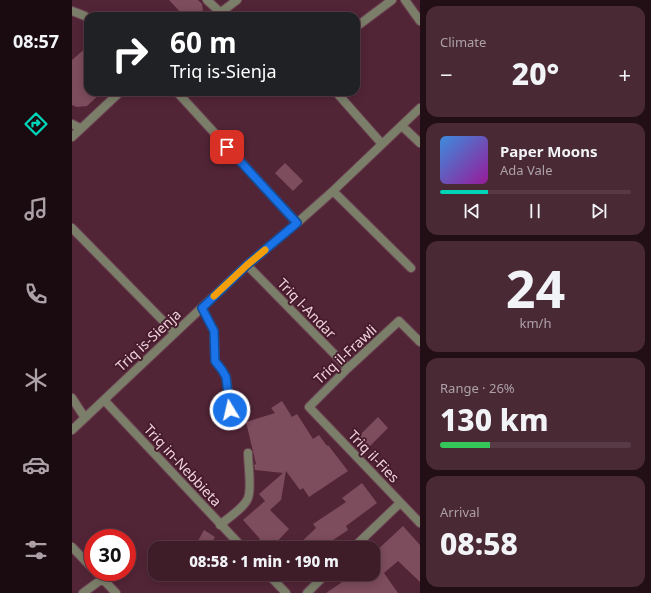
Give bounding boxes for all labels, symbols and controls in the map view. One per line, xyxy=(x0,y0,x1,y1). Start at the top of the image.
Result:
text: 60 m xyxy=(170,23,237,61)
icon: right xyxy=(104,28,156,80)
text: 08:57 xyxy=(13,29,59,53)
text: Climate xyxy=(440,33,486,51)
text: 20° xyxy=(512,53,559,94)
text: Triq is-Sienja xyxy=(170,59,277,83)
text: − xyxy=(440,59,453,89)
text: + xyxy=(618,59,631,89)
icon: directions xyxy=(22,110,50,138)
pin xyxy=(210,130,244,164)
icon: arrive xyxy=(216,136,238,158)
text: Paper Moons xyxy=(500,141,598,161)
text: Ada Vale xyxy=(500,161,553,179)
icon: music xyxy=(22,195,50,223)
icon: previous xyxy=(461,200,483,222)
icon: pause xyxy=(524,200,546,222)
icon: next xyxy=(588,200,610,222)
text: 24 xyxy=(506,252,565,323)
street label: Triq l-Andar xyxy=(274,274,341,342)
icon: phone xyxy=(22,280,50,308)
street label: Triq is-Sienja xyxy=(111,305,185,375)
text: km/h xyxy=(520,314,551,332)
street label: Triq il-Frawli xyxy=(310,320,380,388)
icon: climate xyxy=(22,366,50,394)
text: Range · 26% xyxy=(440,379,515,397)
position arrow xyxy=(209,389,251,431)
text: 130 km xyxy=(440,399,549,440)
street label: Triq in-Nebbieta xyxy=(140,420,226,510)
street label: Triq il-Fies xyxy=(344,426,404,487)
icon: car xyxy=(22,451,50,479)
text: Arrival xyxy=(440,503,480,521)
text: 08:58 xyxy=(440,523,518,564)
speed limit sign: 30 xyxy=(84,529,136,581)
icon: filters xyxy=(22,536,50,564)
text: 08:58 · 1 min · 190 m xyxy=(189,551,339,571)

